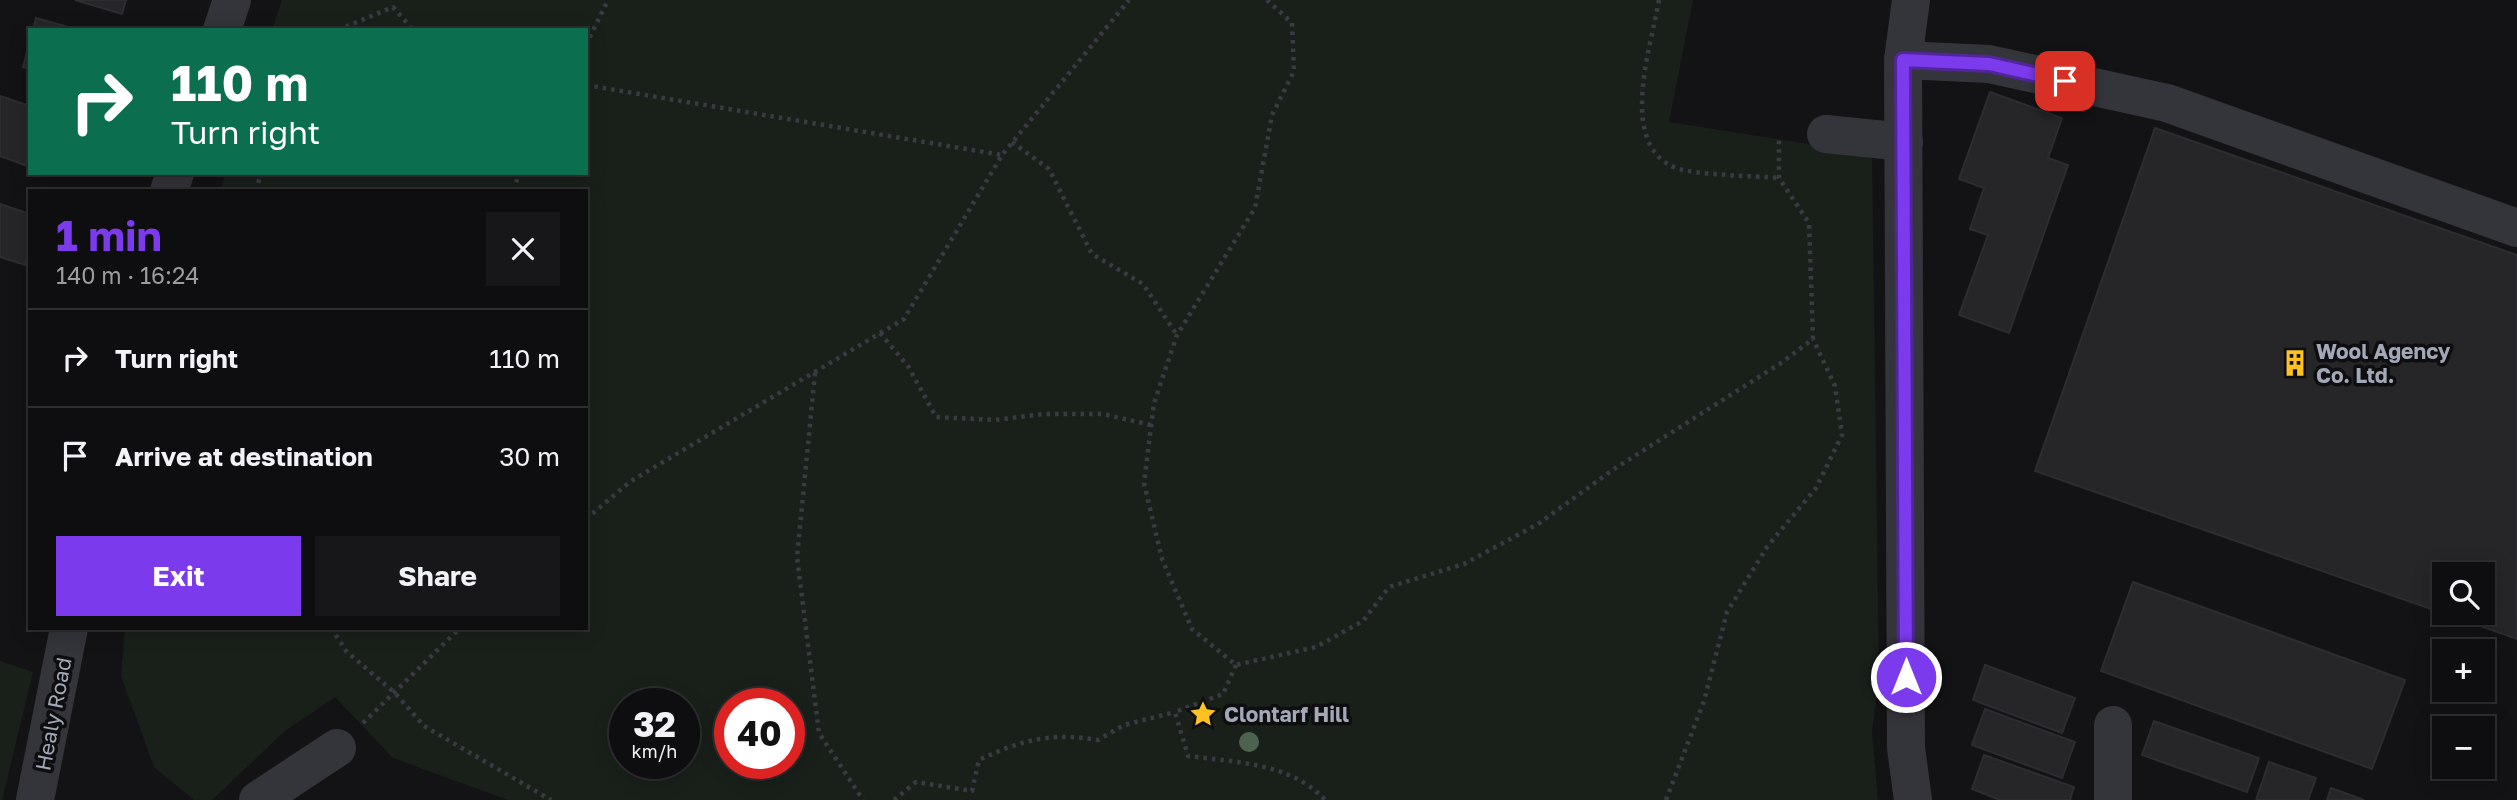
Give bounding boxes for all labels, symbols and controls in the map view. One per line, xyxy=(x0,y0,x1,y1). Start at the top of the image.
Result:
pin xyxy=(2035,51,2095,111)
text: 110 m xyxy=(171,53,308,112)
icon: right xyxy=(56,56,147,147)
icon: arrive xyxy=(2046,62,2084,100)
text: Turn right xyxy=(171,113,320,151)
text: 1 min xyxy=(56,210,162,260)
button: close xyxy=(486,212,560,286)
text: 140 m · 16:24 xyxy=(56,261,199,289)
place label: Wool Agency Co. Ltd. xyxy=(2316,338,2451,388)
icon: right xyxy=(56,339,94,377)
text: Turn right xyxy=(115,343,238,374)
text: 110 m xyxy=(489,343,560,374)
building icon: Wool Agency Co. Ltd. xyxy=(2280,348,2310,378)
icon: arrive xyxy=(56,437,94,475)
text: Arrive at destination xyxy=(115,441,373,472)
text: 30 m xyxy=(499,441,560,472)
button: Exit xyxy=(56,536,301,616)
button: Share xyxy=(315,536,560,616)
map controls xyxy=(2432,562,2495,779)
button: search xyxy=(2432,562,2495,625)
button: + xyxy=(2432,639,2495,702)
position arrow xyxy=(1869,640,1943,714)
street label: Healy Road xyxy=(29,655,77,773)
speed limit sign: 40 xyxy=(714,688,805,779)
place icon: Clontarf Hill xyxy=(1188,699,1218,729)
place label: Clontarf Hill xyxy=(1224,701,1349,727)
text: 32 xyxy=(633,703,676,745)
button: − xyxy=(2432,716,2495,779)
text: km/h xyxy=(632,740,677,762)

